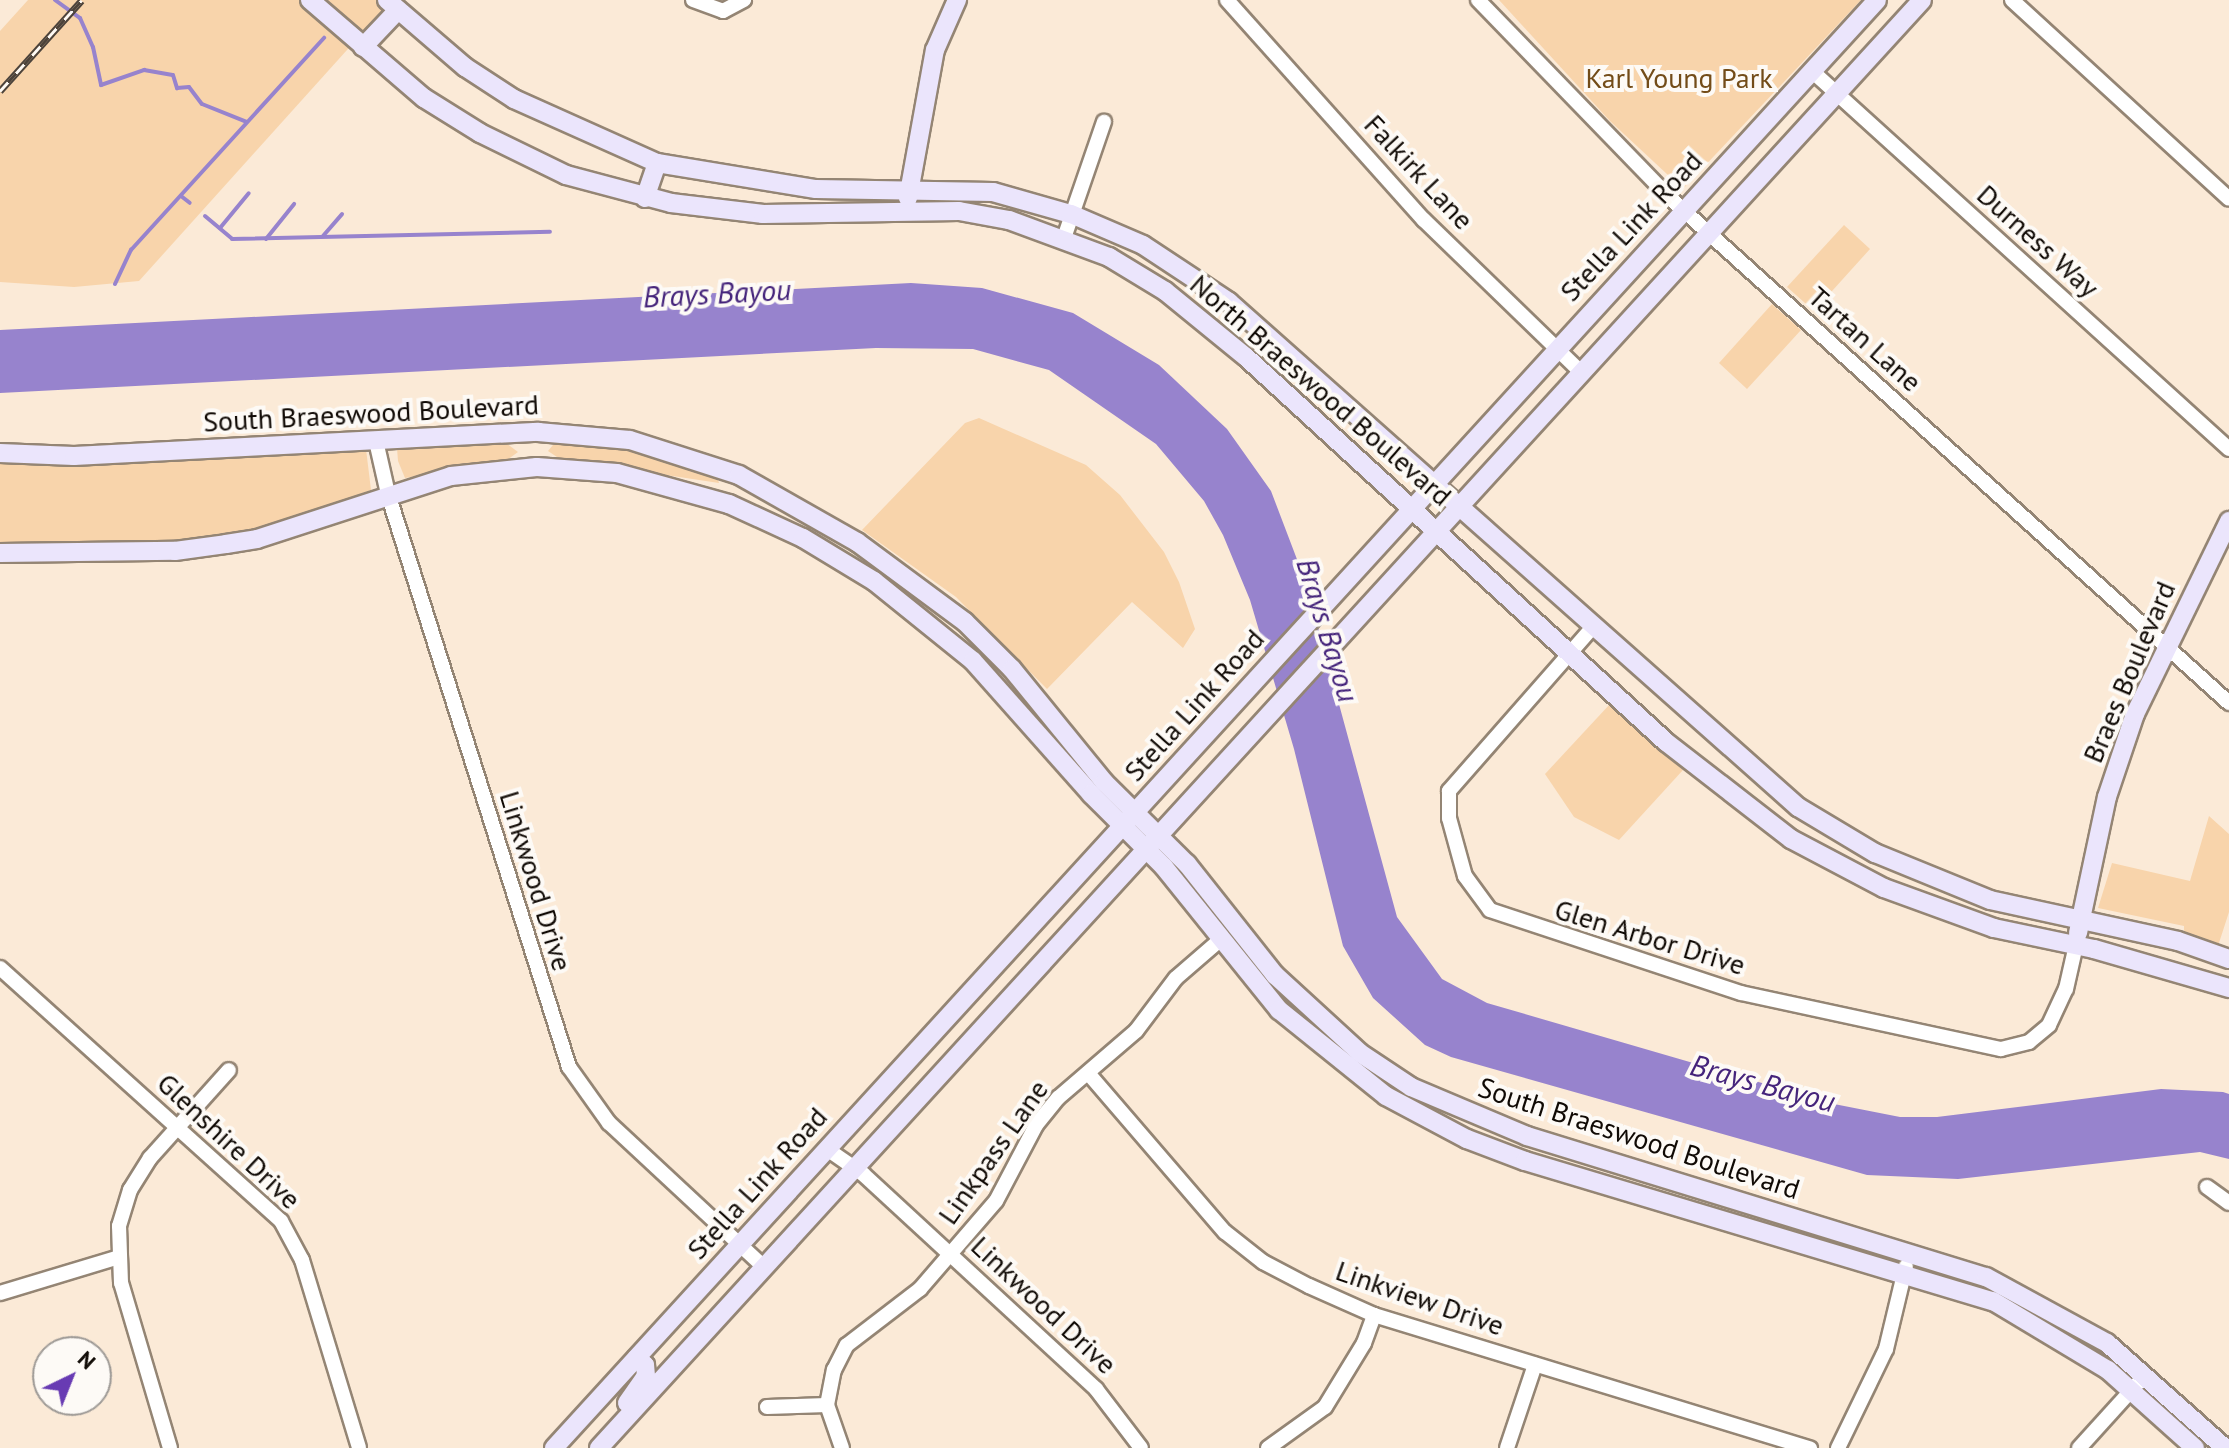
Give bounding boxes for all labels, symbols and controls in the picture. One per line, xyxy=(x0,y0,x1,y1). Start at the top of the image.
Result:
park label: Karl Young Park xyxy=(1585,61,1773,95)
street label: Falkirk Lane xyxy=(1357,107,1481,237)
street label: Stella Link Road xyxy=(1553,144,1709,308)
street label: Durness Way xyxy=(1970,177,2106,305)
street label: North Braeswood Boulevard xyxy=(1183,267,1459,513)
water label: Brays Bayou xyxy=(642,271,792,315)
street label: Tartan Lane xyxy=(1802,280,1928,398)
street label: South Braeswood Boulevard xyxy=(202,387,540,439)
water label: Brays Bayou xyxy=(1289,554,1367,706)
street label: Braes Boulevard xyxy=(2076,576,2182,768)
street label: Stella Link Road xyxy=(1117,622,1271,788)
street label: Linkwood Drive xyxy=(493,787,579,975)
street label: Glen Arbor Drive xyxy=(1550,892,1750,982)
water label: Brays Bayou xyxy=(1687,1046,1839,1120)
street label: Glenshire Drive xyxy=(150,1066,308,1216)
street label: South Braeswood Boulevard xyxy=(1474,1070,1804,1206)
street label: Linkpass Lane xyxy=(931,1073,1055,1231)
street label: Stella Link Road xyxy=(680,1100,834,1266)
street label: Linkwood Drive xyxy=(964,1229,1124,1381)
street label: Linkview Drive xyxy=(1331,1253,1509,1343)
north arrow xyxy=(32,1336,112,1416)
text: N xyxy=(72,1345,102,1375)

